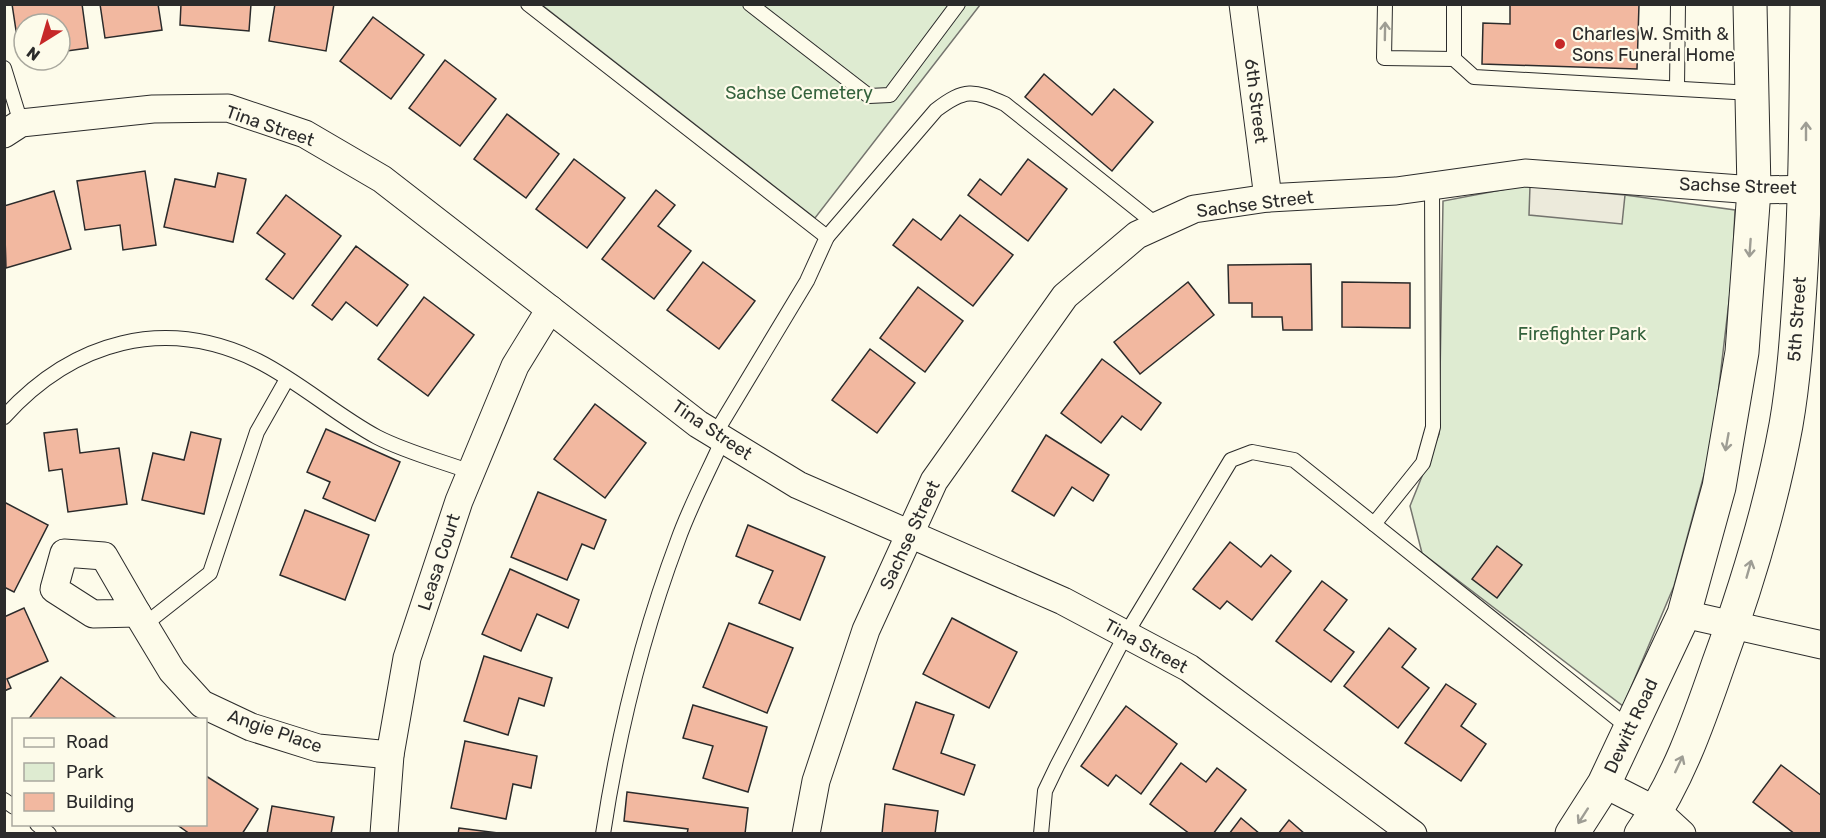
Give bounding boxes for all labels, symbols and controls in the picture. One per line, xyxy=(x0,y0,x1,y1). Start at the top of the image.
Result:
north arrow xyxy=(12,12,72,72)
one-way arrow xyxy=(1379,22,1391,42)
place label: Charles W. Smith & Sons Funeral Home xyxy=(1572,23,1735,66)
marker: Charles W. Smith & Sons Funeral Home xyxy=(1553,37,1567,51)
text: N xyxy=(23,43,44,65)
street label: 6th Street xyxy=(1240,57,1272,145)
park label: Sachse Cemetery xyxy=(725,82,873,104)
street label: Tina Street xyxy=(223,101,317,151)
one-way arrow xyxy=(1800,121,1812,141)
street label: Sachse Street xyxy=(1679,173,1797,199)
street label: Sachse Street xyxy=(1195,186,1315,222)
one-way arrow xyxy=(1744,238,1755,258)
street label: 5th Street xyxy=(1783,276,1811,362)
park label: Firefighter Park xyxy=(1518,323,1647,345)
street label: Tina Street xyxy=(668,395,756,465)
one-way arrow xyxy=(1721,431,1732,451)
street label: Sachse Street xyxy=(875,477,945,593)
street label: Leasa Court xyxy=(413,511,465,613)
one-way arrow xyxy=(1744,560,1755,579)
street label: Tina Street xyxy=(1100,614,1192,678)
street label: Dewitt Road xyxy=(1599,675,1663,777)
street label: Angie Place xyxy=(225,705,325,757)
legend xyxy=(12,718,207,826)
text: Road xyxy=(66,731,109,753)
one-way arrow xyxy=(1674,756,1686,774)
text: Park xyxy=(66,761,104,783)
text: Building xyxy=(66,791,134,813)
one-way arrow xyxy=(1577,808,1589,824)

